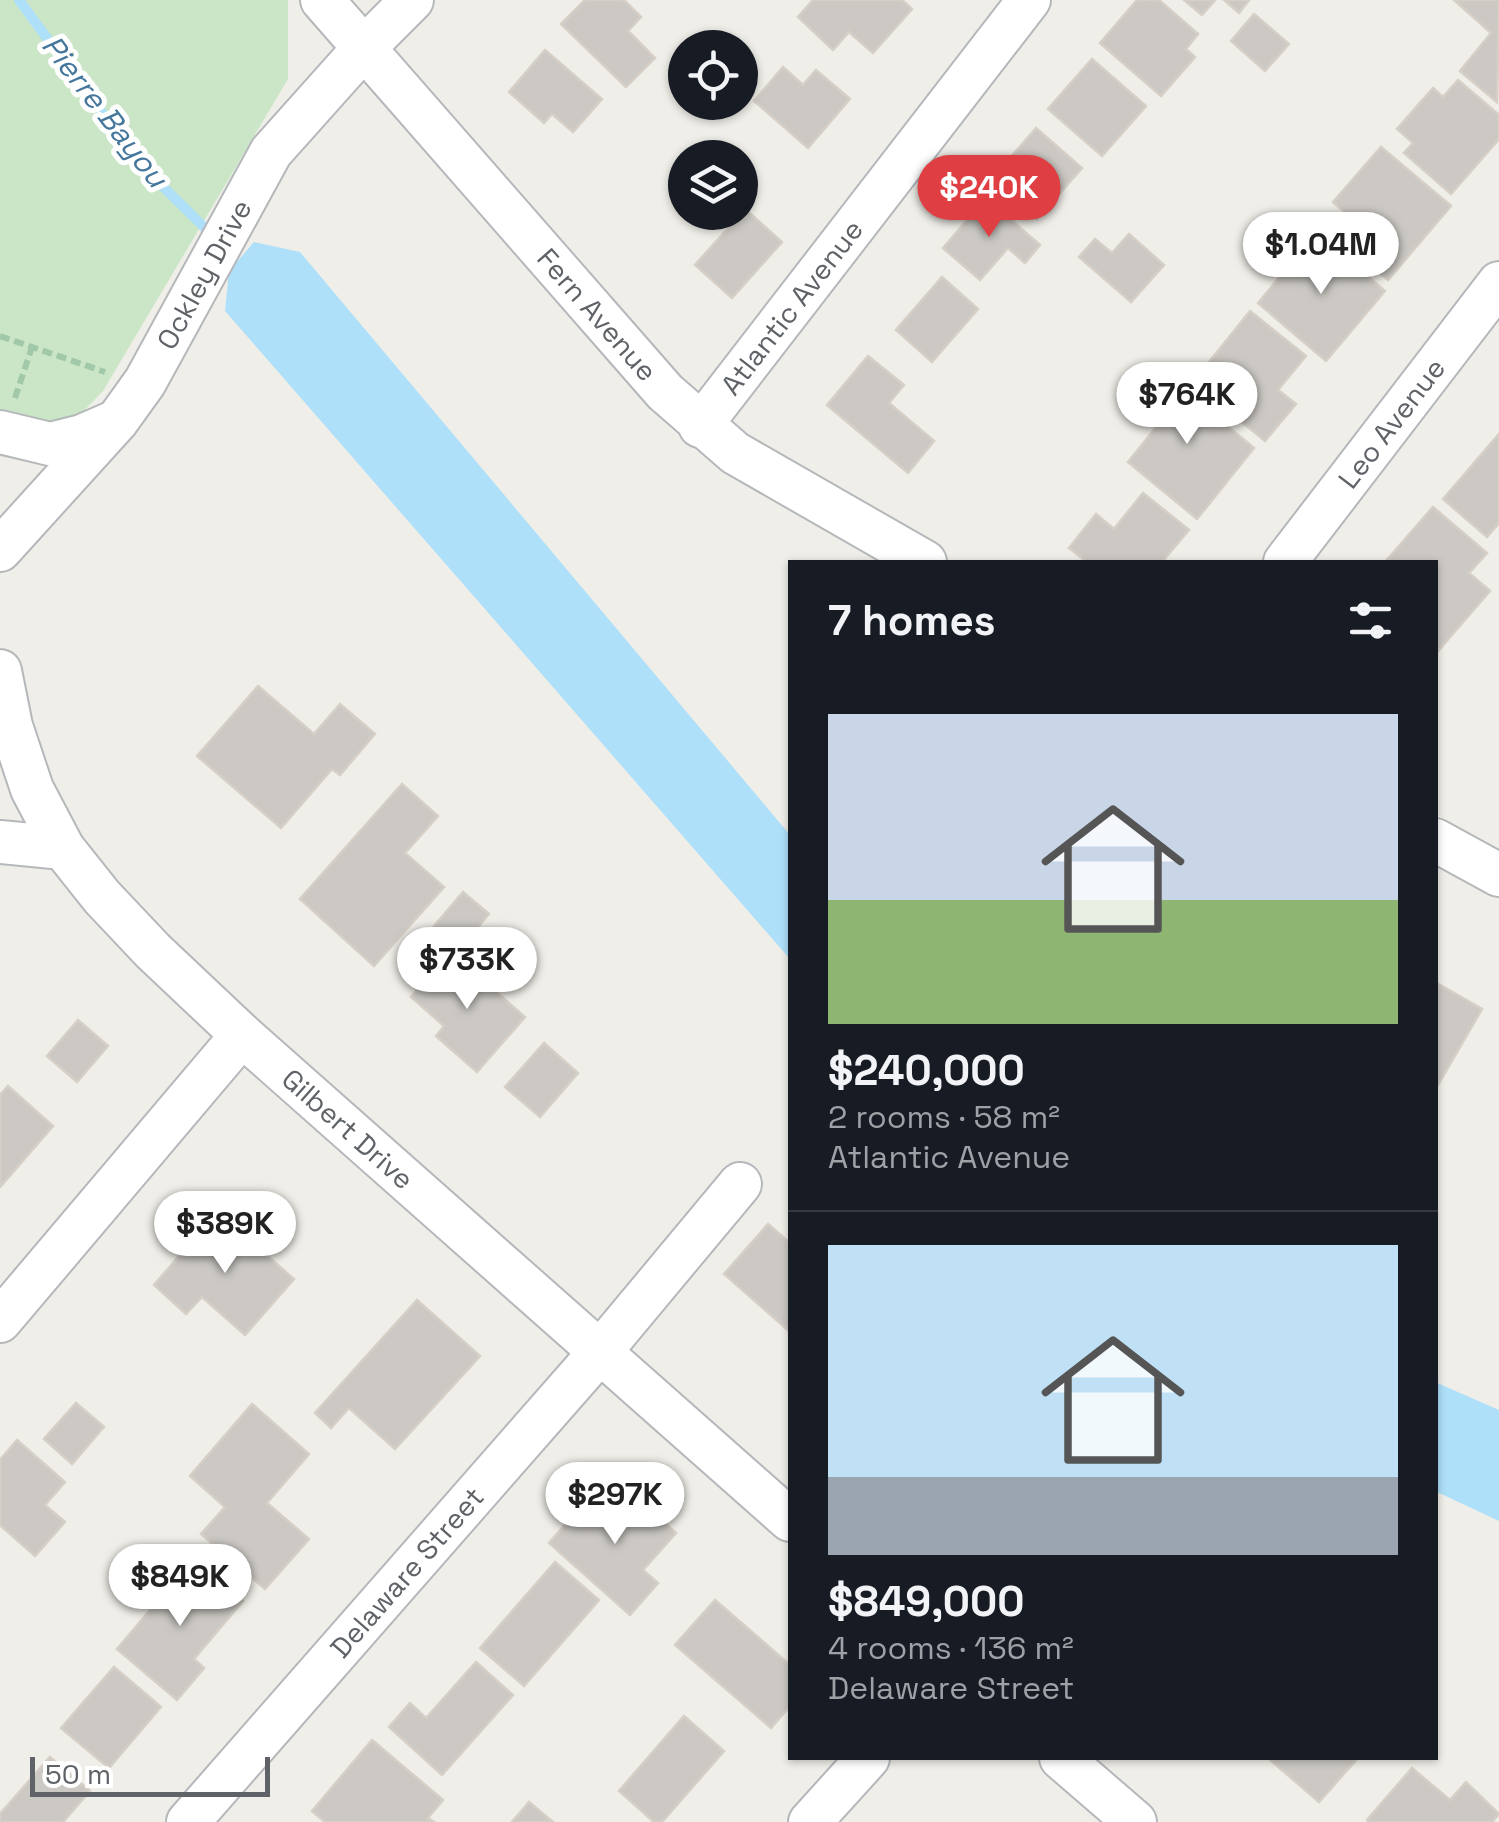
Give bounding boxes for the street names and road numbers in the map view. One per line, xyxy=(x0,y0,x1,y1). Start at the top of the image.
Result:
street label: Ockley Drive xyxy=(148,193,260,355)
street label: Atlantic Avenue xyxy=(713,212,871,402)
street label: Fern Avenue xyxy=(529,241,665,389)
street label: Leo Avenue xyxy=(1330,351,1453,496)
street label: Gilbert Drive xyxy=(274,1061,422,1197)
street label: Delaware Street xyxy=(322,1479,491,1665)

